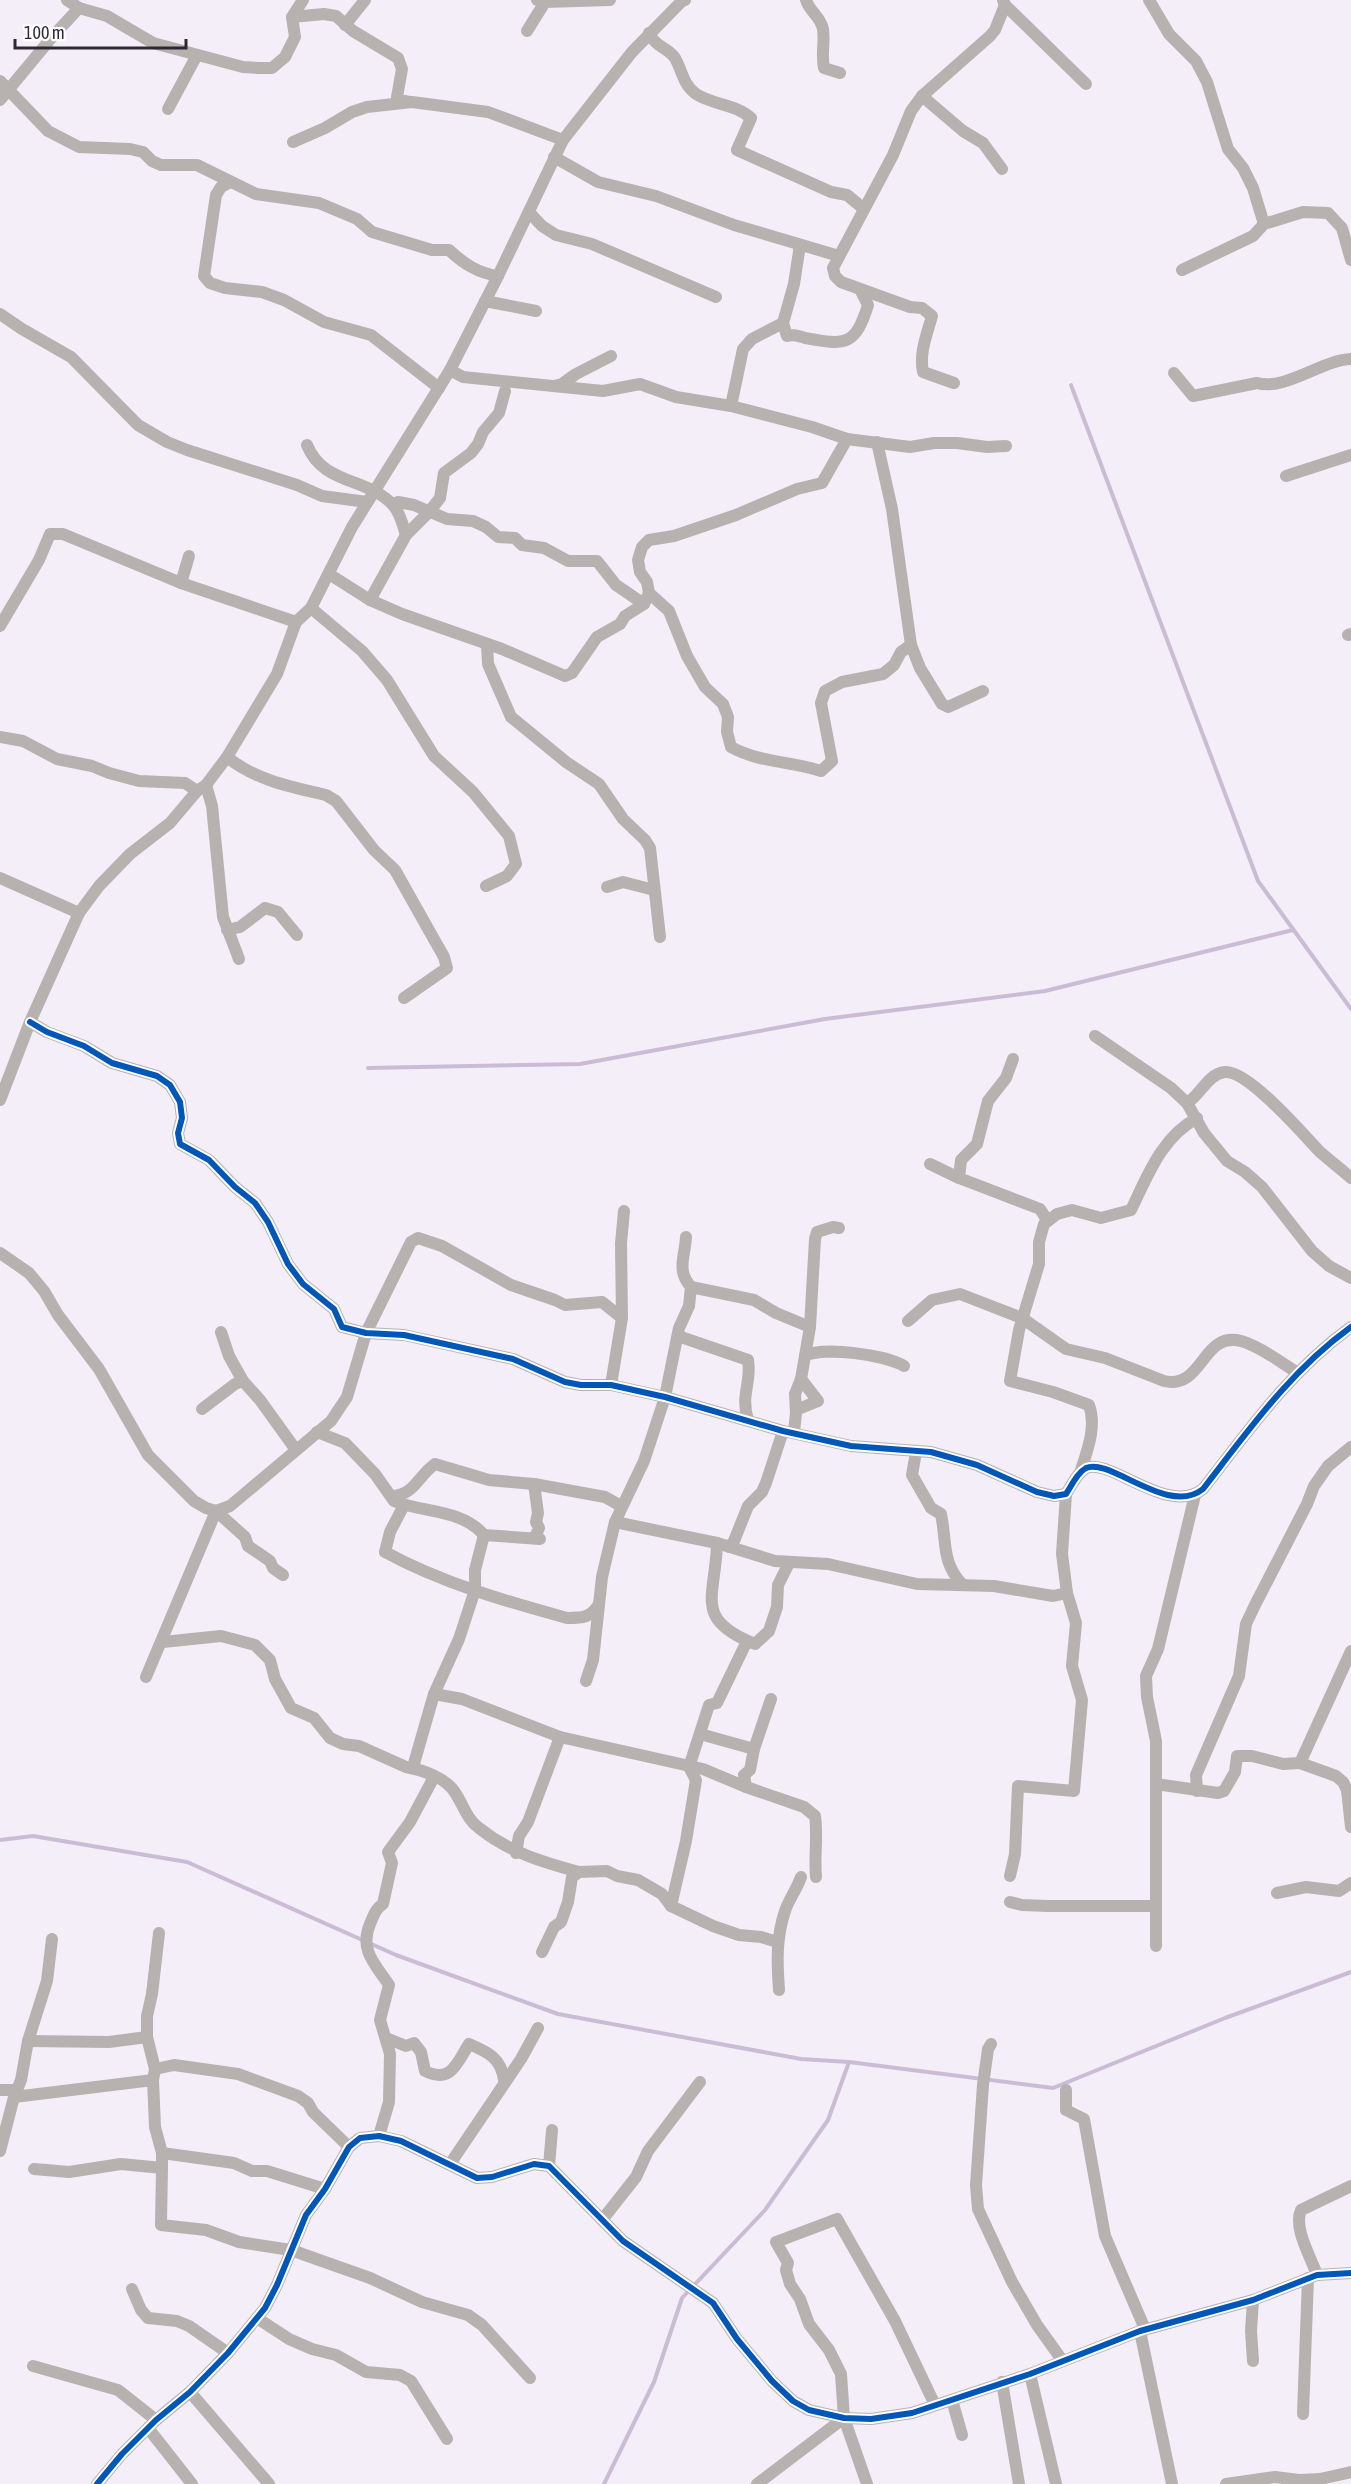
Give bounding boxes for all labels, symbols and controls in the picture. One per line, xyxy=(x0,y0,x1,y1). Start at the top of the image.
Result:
scale bar xyxy=(15,12,186,50)
text: 100 m xyxy=(24,22,65,43)

